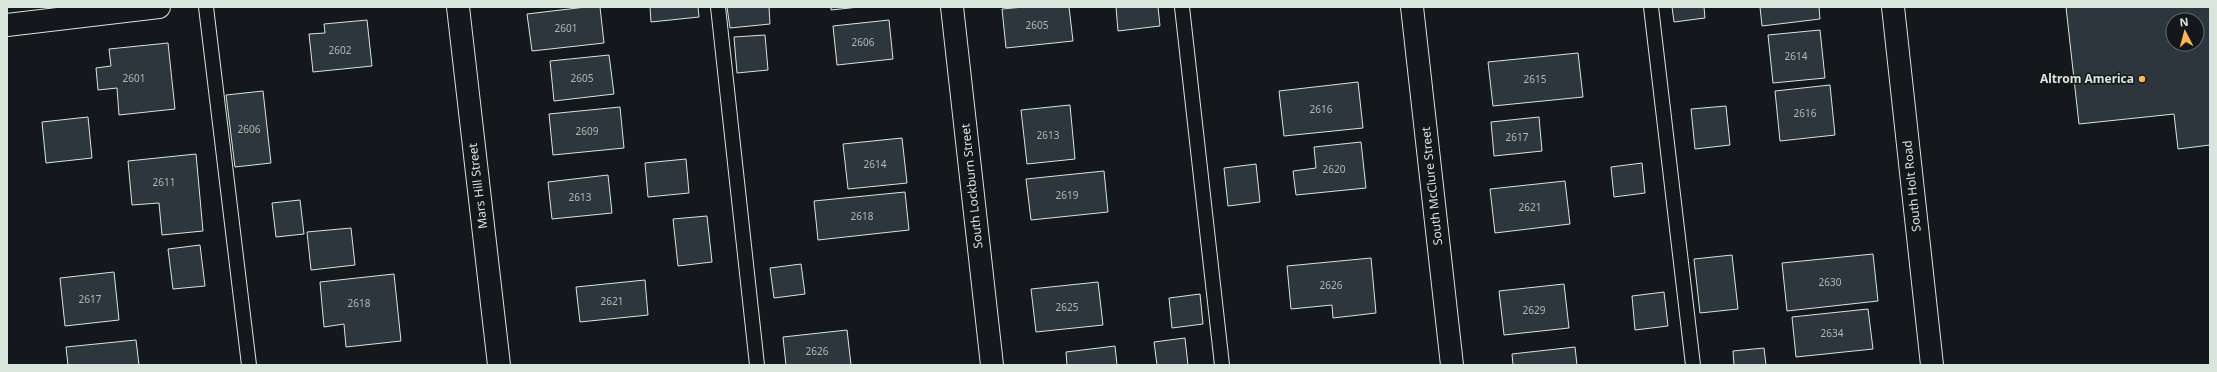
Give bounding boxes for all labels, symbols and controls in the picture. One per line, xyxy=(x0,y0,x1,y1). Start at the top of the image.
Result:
north arrow xyxy=(2165,12,2205,52)
text: N xyxy=(2179,14,2189,29)
house number: 2605 xyxy=(1026,18,1049,32)
house number: 2601 xyxy=(555,21,577,35)
house number: 2606 xyxy=(852,35,875,49)
house number: 2602 xyxy=(329,43,352,57)
house number: 2614 xyxy=(1785,49,1808,63)
place label: Altrom America xyxy=(2040,70,2134,87)
house number: 2601 xyxy=(123,71,145,85)
house number: 2605 xyxy=(571,71,594,85)
house number: 2615 xyxy=(1524,72,1547,86)
marker: Altrom America xyxy=(2137,74,2147,84)
house number: 2616 xyxy=(1310,102,1333,116)
house number: 2616 xyxy=(1794,106,1817,120)
house number: 2606 xyxy=(238,122,261,136)
street label: South Lockburn Street xyxy=(956,122,987,249)
house number: 2609 xyxy=(576,124,599,138)
street label: South McClure Street xyxy=(1417,125,1446,246)
house number: 2613 xyxy=(1037,128,1060,142)
house number: 2617 xyxy=(1506,130,1529,144)
street label: South Holt Road xyxy=(1898,140,1925,233)
street label: Mars Hill Street xyxy=(464,142,491,230)
house number: 2614 xyxy=(864,157,887,171)
house number: 2620 xyxy=(1323,162,1346,176)
house number: 2611 xyxy=(153,175,175,189)
house number: 2619 xyxy=(1056,188,1079,202)
house number: 2613 xyxy=(569,190,592,204)
house number: 2621 xyxy=(1519,200,1541,214)
house number: 2618 xyxy=(851,209,874,223)
house number: 2630 xyxy=(1819,275,1842,289)
house number: 2626 xyxy=(1320,278,1343,292)
house number: 2617 xyxy=(79,292,102,306)
house number: 2621 xyxy=(601,294,623,308)
house number: 2618 xyxy=(348,296,371,310)
house number: 2625 xyxy=(1056,300,1079,314)
house number: 2629 xyxy=(1523,303,1546,317)
house number: 2634 xyxy=(1821,326,1844,340)
house number: 2626 xyxy=(806,344,829,358)

